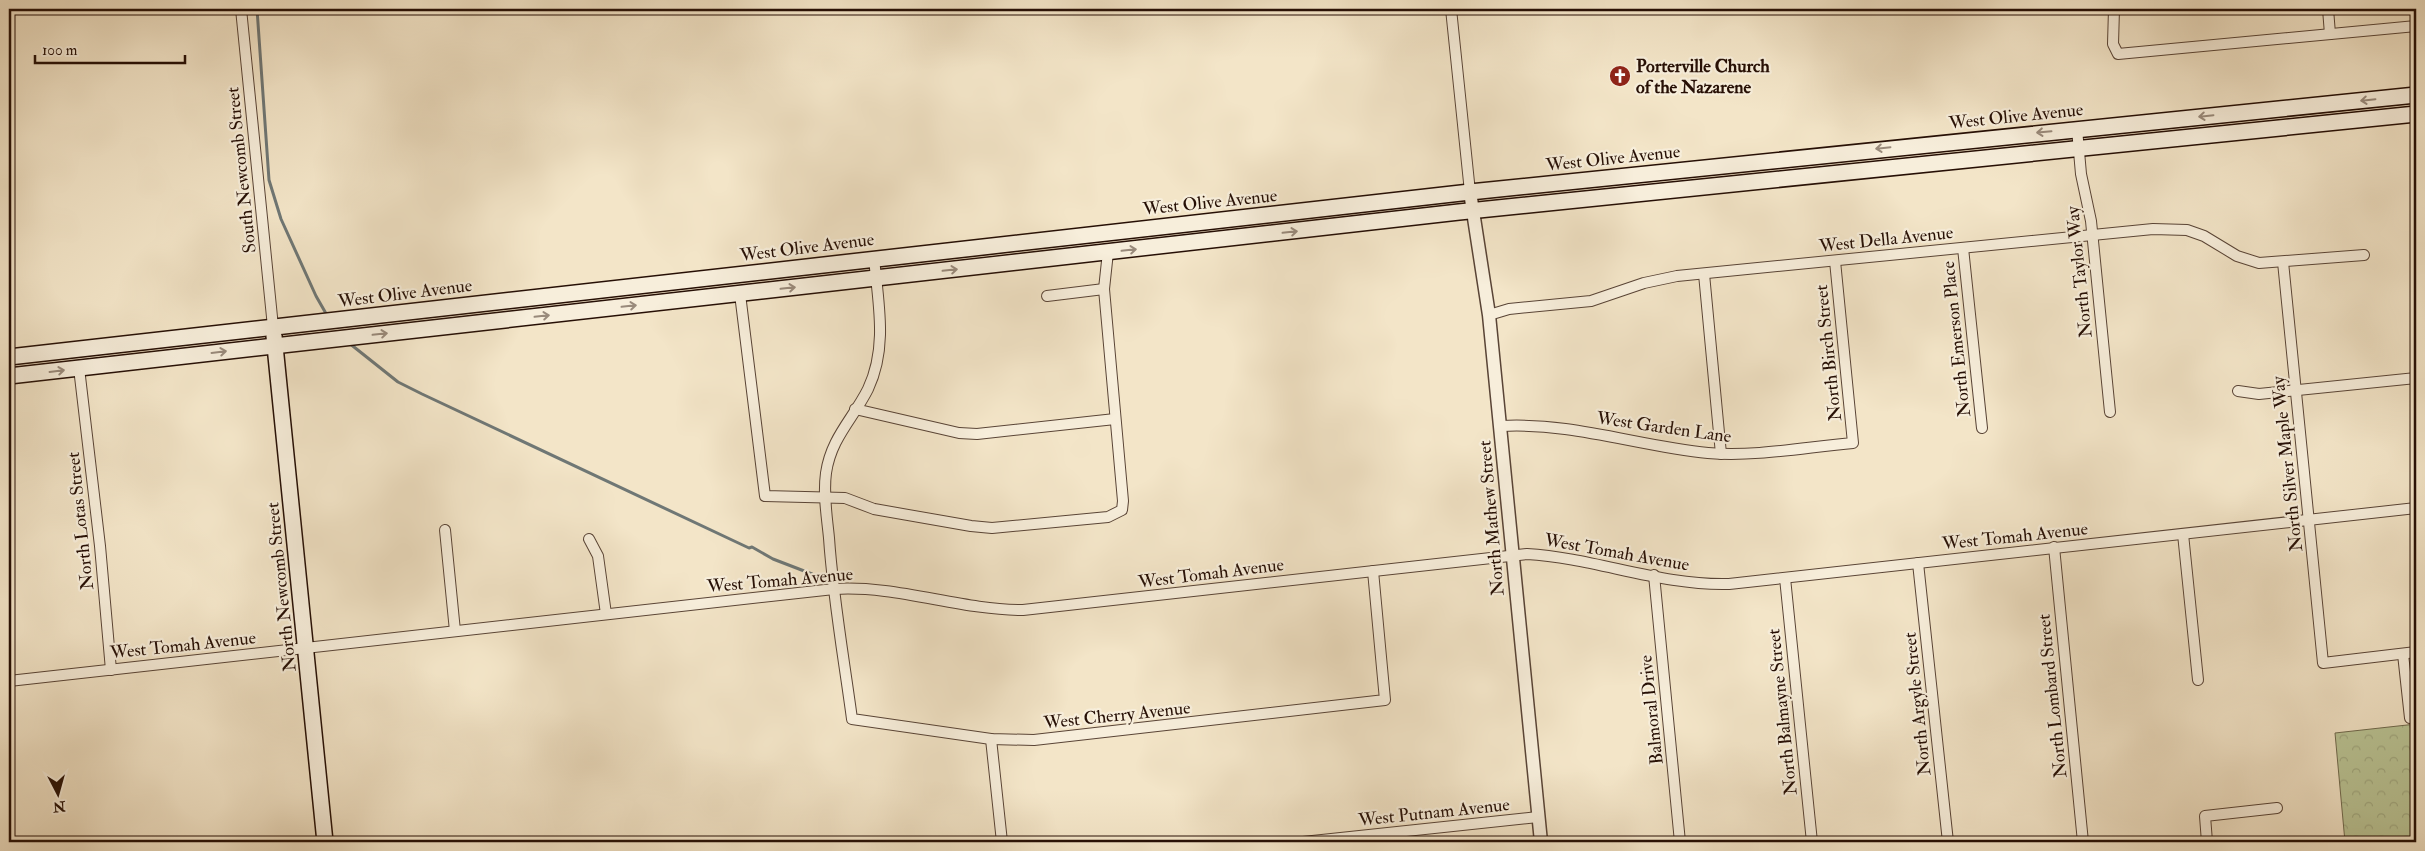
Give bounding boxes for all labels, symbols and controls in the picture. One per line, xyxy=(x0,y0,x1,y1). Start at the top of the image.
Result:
scale bar xyxy=(35,32,185,64)
text: 100 m xyxy=(42,41,78,60)
place label: Porterville Church of the Nazarene xyxy=(1636,55,1770,99)
church icon: Porterville Church of the Nazarene xyxy=(1608,64,1632,88)
street label: South Newcomb Street xyxy=(221,86,262,254)
one-way arrow xyxy=(2360,95,2376,104)
street label: West Olive Avenue xyxy=(1947,98,2085,135)
one-way arrow xyxy=(2198,111,2214,121)
one-way arrow xyxy=(2037,127,2053,136)
street label: West Olive Avenue xyxy=(1544,140,1682,177)
one-way arrow xyxy=(1875,143,1891,153)
street label: West Olive Avenue xyxy=(1141,184,1279,221)
street label: North Taylor Way xyxy=(2061,204,2098,339)
street label: West Della Avenue xyxy=(1817,221,1955,258)
one-way arrow xyxy=(1282,227,1298,237)
street label: West Olive Avenue xyxy=(738,228,876,267)
one-way arrow xyxy=(1120,245,1136,255)
street label: North Emerson Place xyxy=(1937,259,1976,418)
one-way arrow xyxy=(942,265,958,275)
street label: West Olive Avenue xyxy=(336,274,474,313)
one-way arrow xyxy=(780,283,796,293)
street label: North Birch Street xyxy=(1810,283,1847,422)
one-way arrow xyxy=(620,301,636,311)
one-way arrow xyxy=(533,311,549,321)
one-way arrow xyxy=(372,329,388,339)
one-way arrow xyxy=(210,347,226,357)
one-way arrow xyxy=(49,366,65,376)
street label: North Silver Maple Way xyxy=(2267,374,2308,553)
street label: West Garden Lane xyxy=(1594,407,1733,448)
street label: North Mathew Street xyxy=(1473,439,1510,597)
street label: North Lotas Street xyxy=(62,451,99,591)
street label: North Newcomb Street xyxy=(261,501,302,673)
street label: West Tomah Avenue xyxy=(1940,517,2090,556)
street label: West Tomah Avenue xyxy=(1542,528,1691,577)
street label: West Tomah Avenue xyxy=(1136,553,1286,594)
street label: West Tomah Avenue xyxy=(705,563,854,598)
street label: North Lombard Street xyxy=(2032,613,2073,779)
street label: West Tomah Avenue xyxy=(108,626,258,665)
street label: North Balmayne Street xyxy=(1762,628,1803,796)
street label: North Argyle Street xyxy=(1899,631,1936,777)
street label: Balmoral Drive xyxy=(1634,654,1669,766)
street label: West Cherry Avenue xyxy=(1042,696,1192,735)
north arrow xyxy=(32,768,82,818)
street label: West Putnam Avenue xyxy=(1356,793,1511,832)
text: N xyxy=(52,797,67,816)

